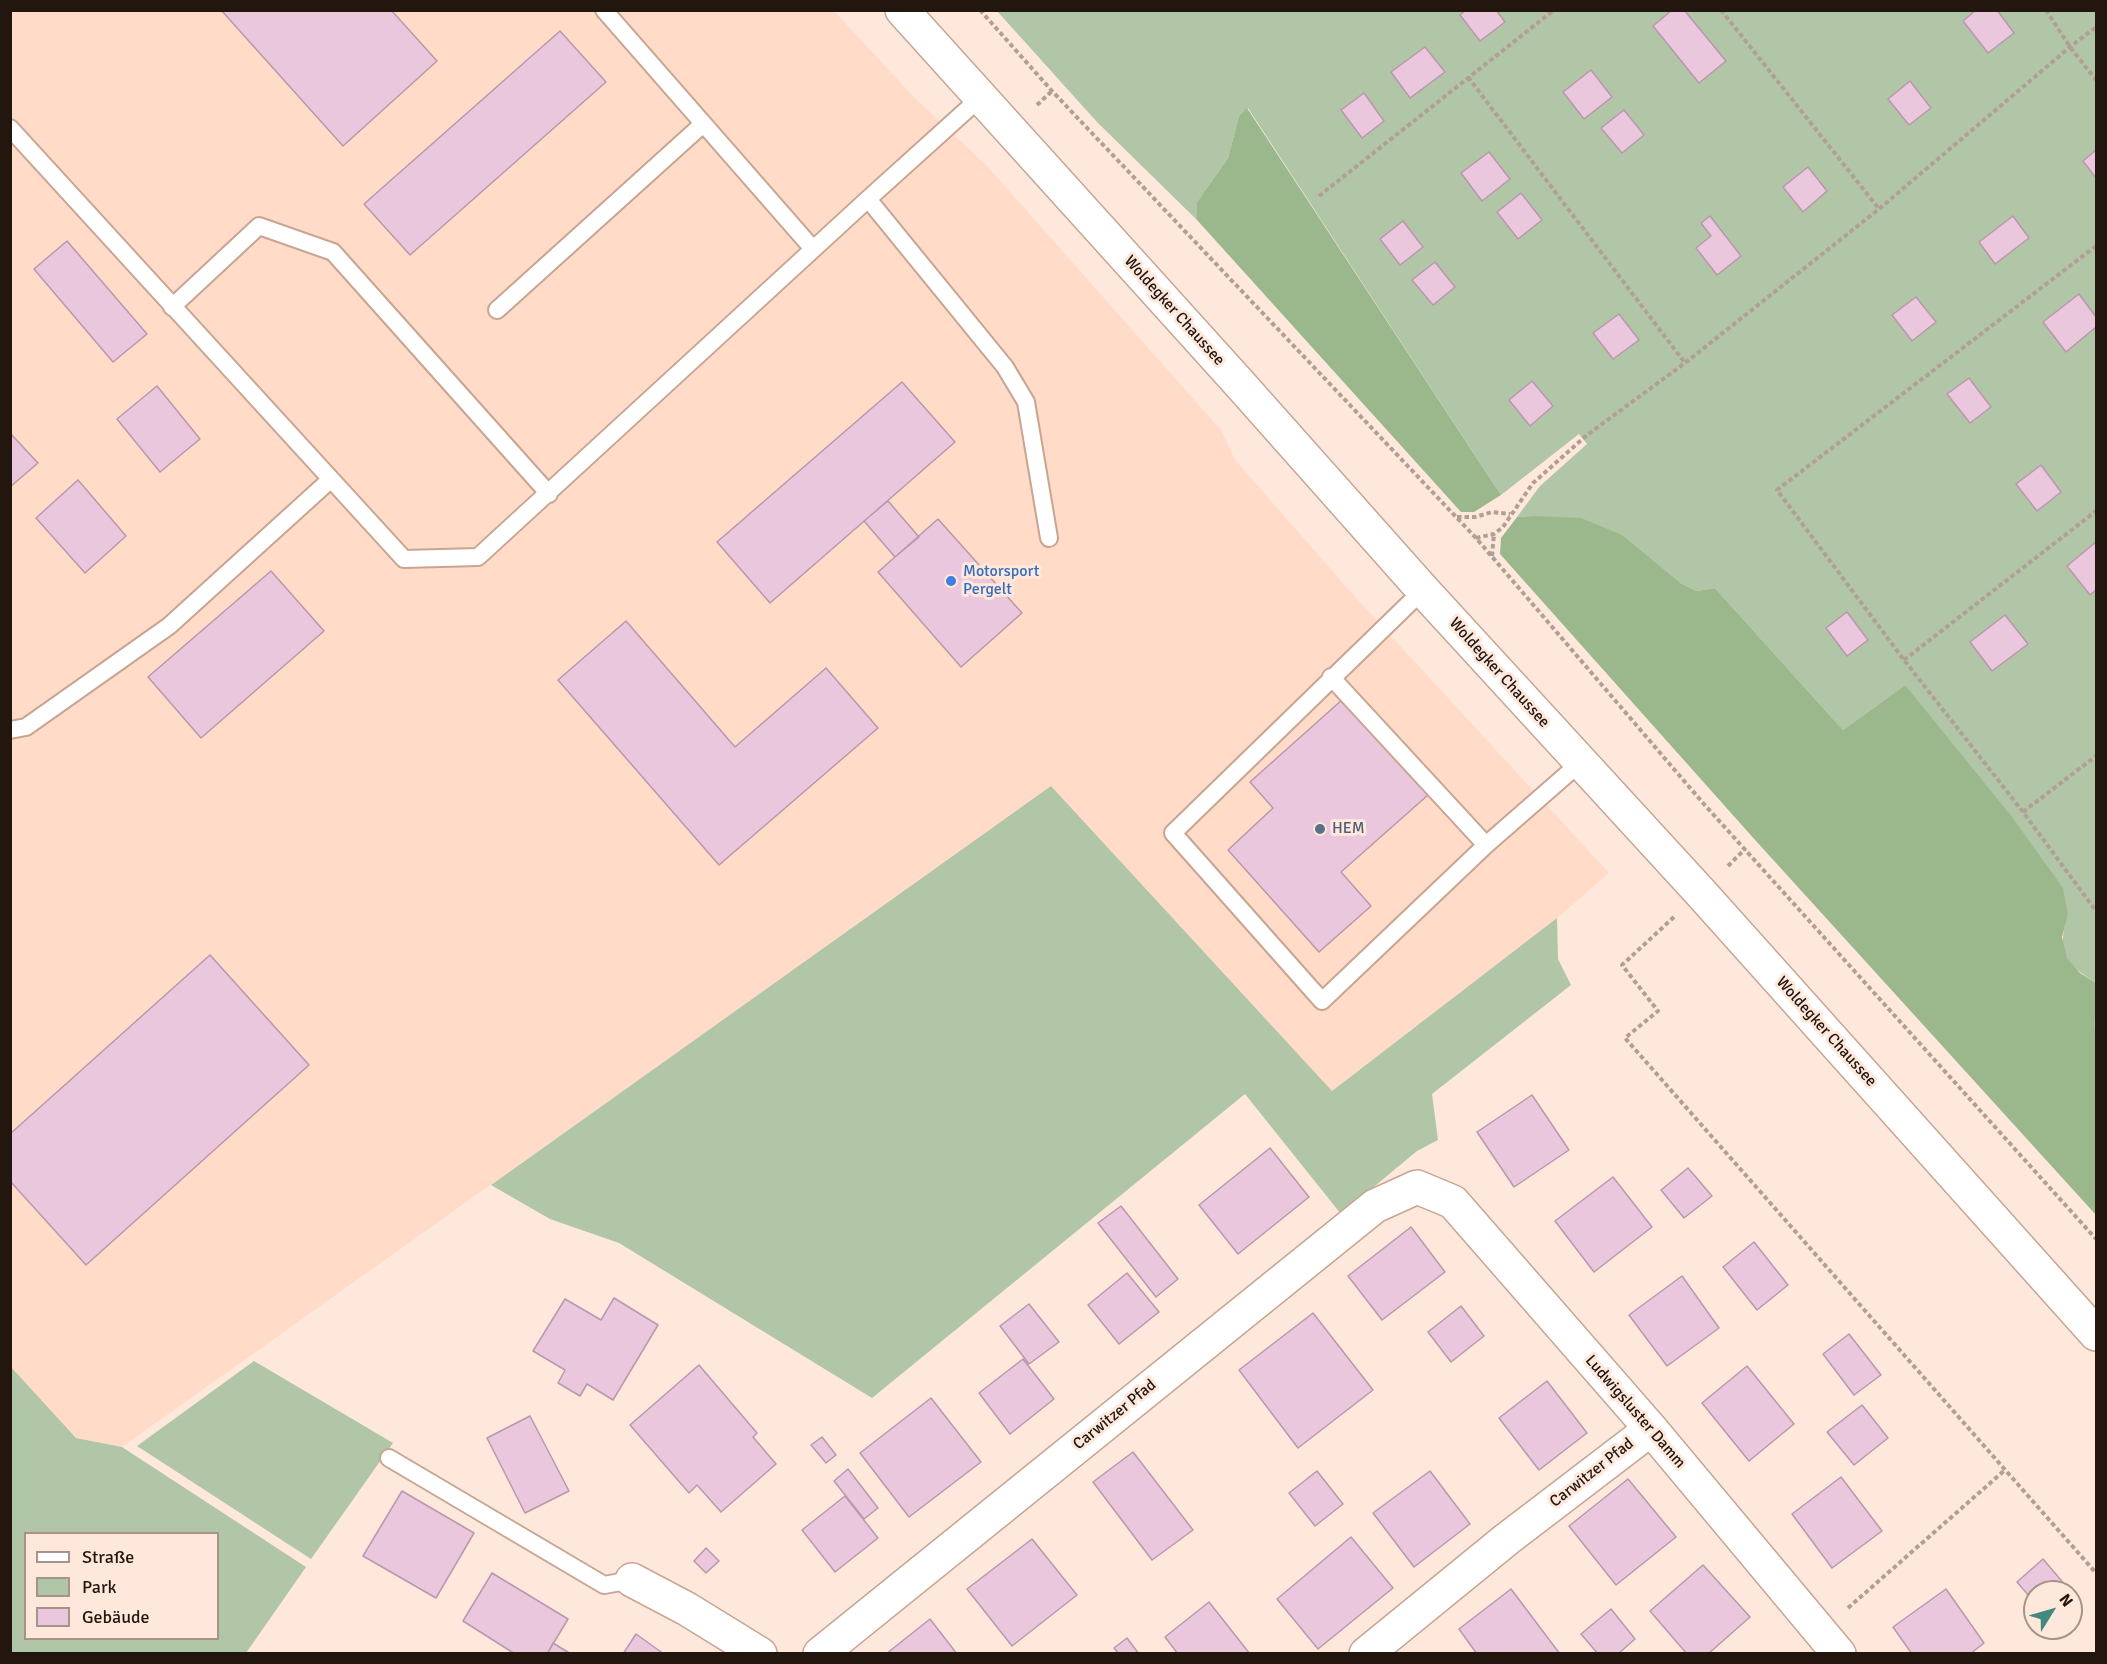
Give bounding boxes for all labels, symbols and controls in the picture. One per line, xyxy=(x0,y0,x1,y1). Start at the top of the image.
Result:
street label: Woldegker Chaussee xyxy=(1120,252,1228,370)
place label: Motorsport Pergelt xyxy=(963,562,1039,600)
marker: Motorsport Pergelt xyxy=(944,574,958,588)
street label: Woldegker Chaussee xyxy=(1445,614,1553,732)
place label: HEM xyxy=(1332,819,1365,839)
marker: HEM xyxy=(1313,822,1327,836)
street label: Woldegker Chaussee xyxy=(1772,973,1880,1091)
street label: Ludwigsluster Damm xyxy=(1581,1351,1689,1473)
street label: Carwitzer Pfad xyxy=(1070,1376,1160,1454)
street label: Carwitzer Pfad xyxy=(1546,1434,1638,1512)
legend xyxy=(24,1532,219,1640)
text: Straße xyxy=(82,1546,134,1568)
text: Park xyxy=(82,1576,117,1598)
north arrow xyxy=(2023,1580,2083,1640)
text: N xyxy=(2054,1590,2077,1611)
text: Gebäude xyxy=(82,1606,150,1628)

